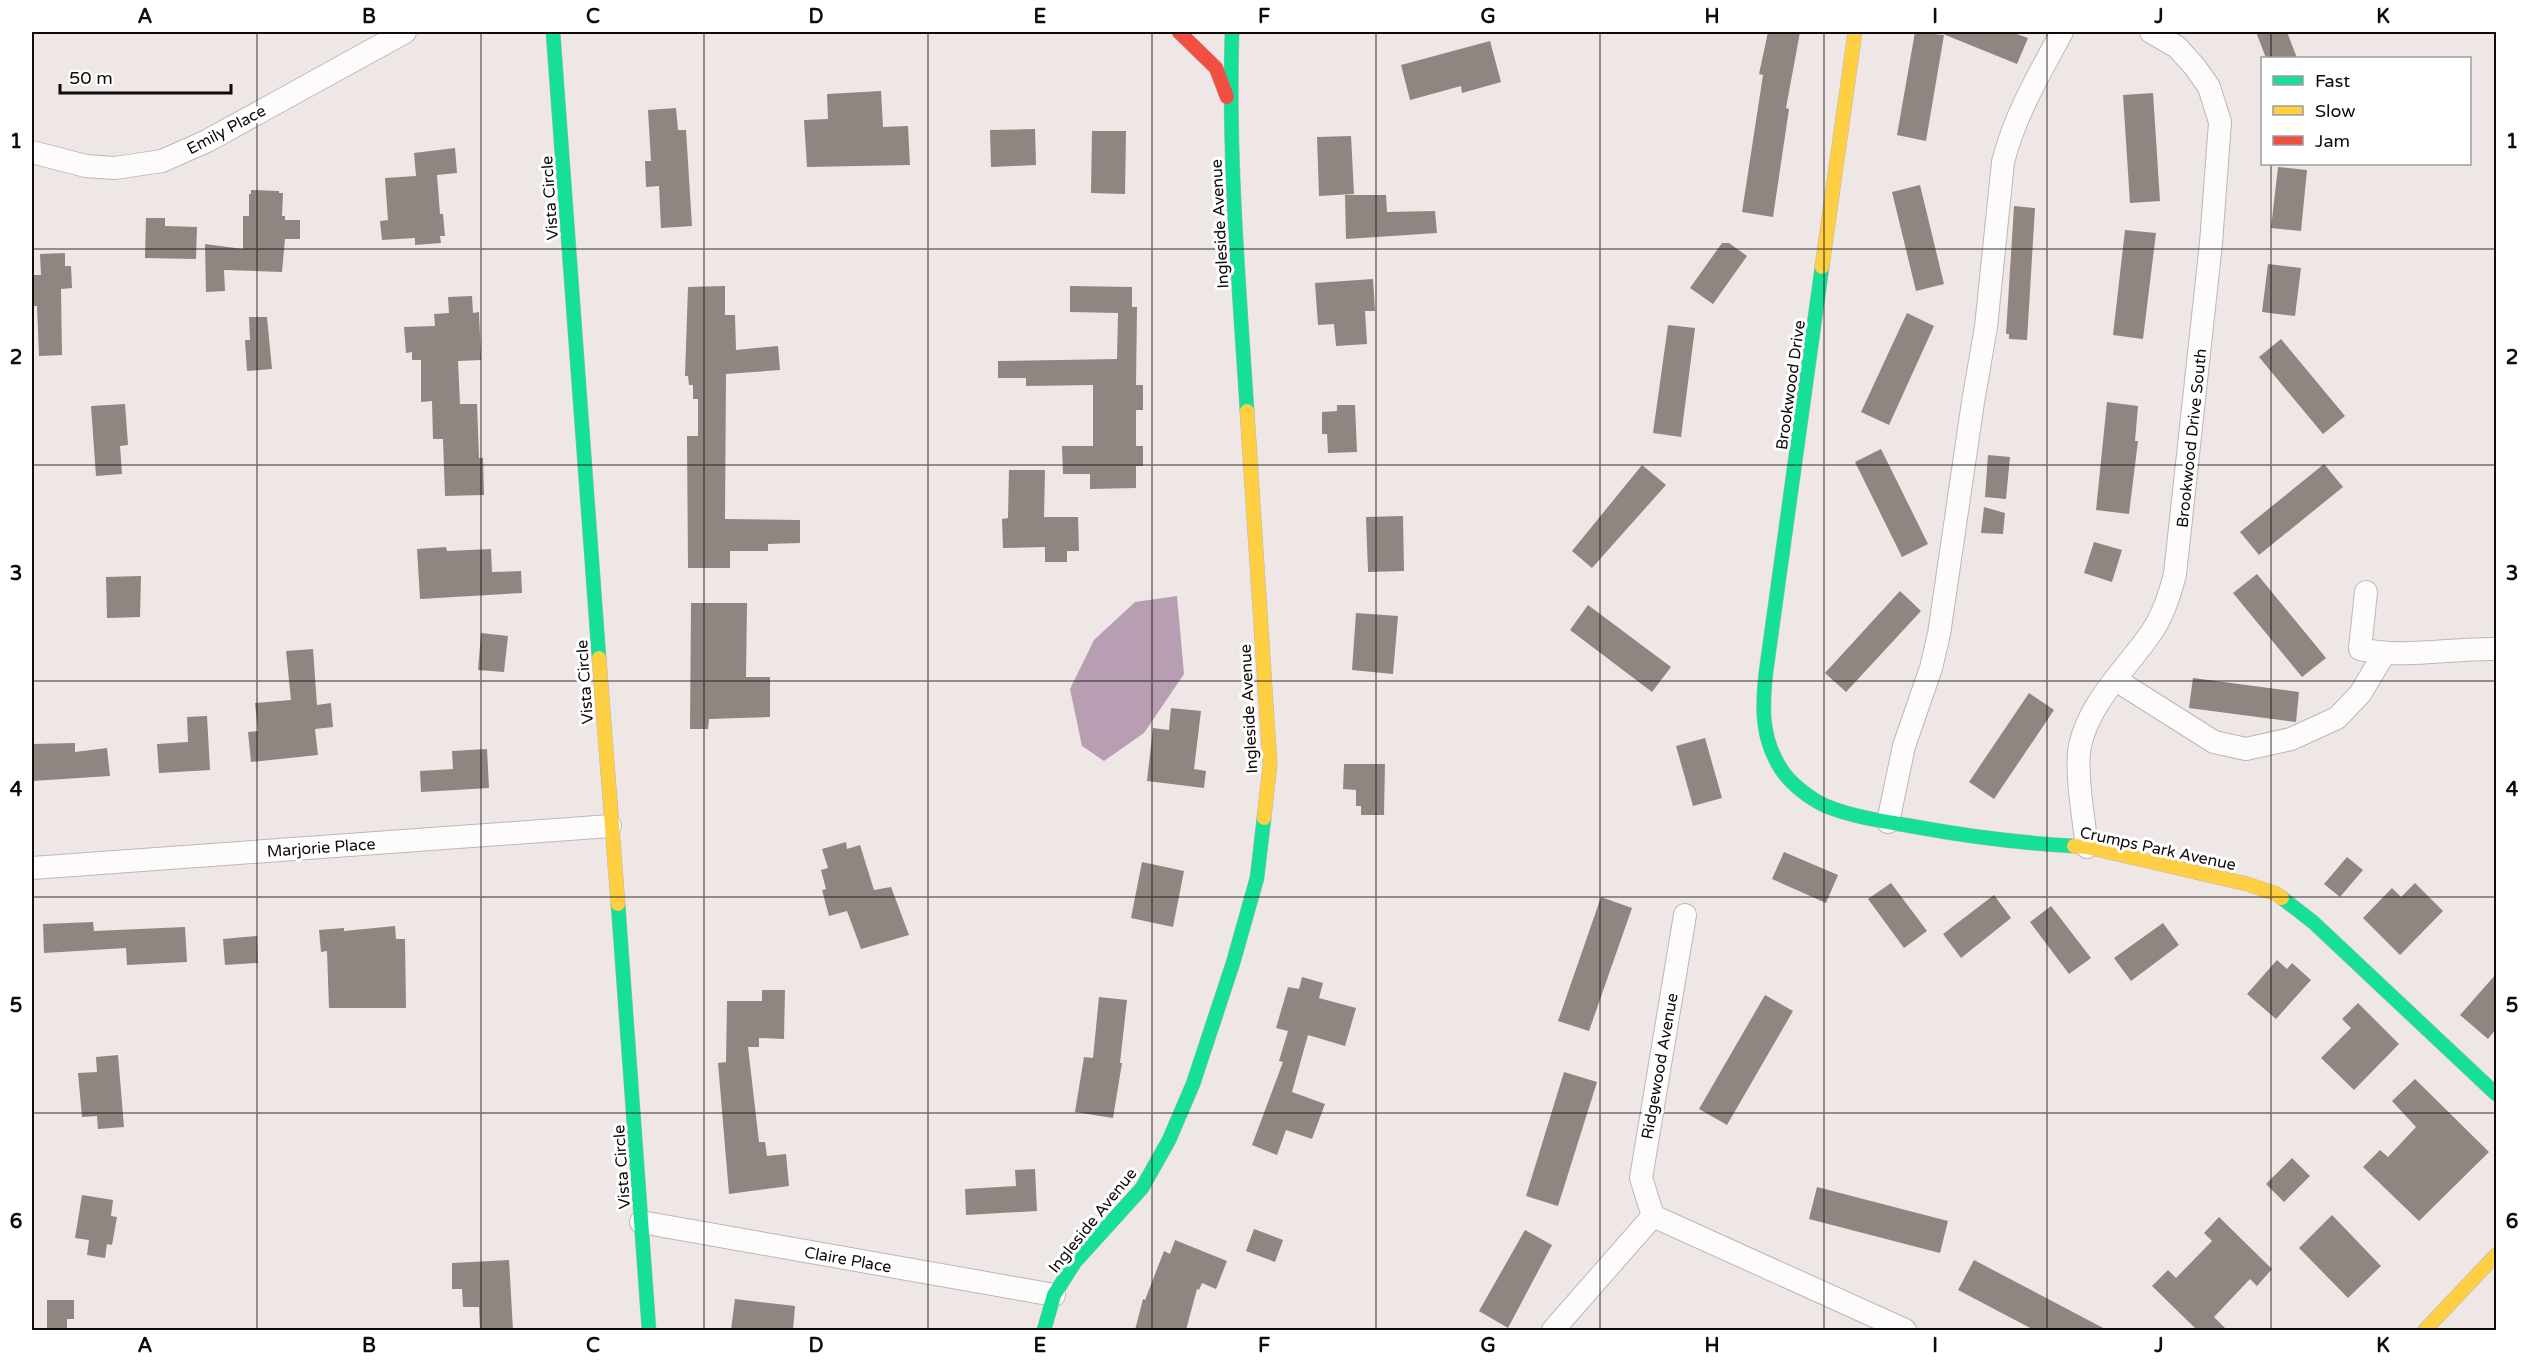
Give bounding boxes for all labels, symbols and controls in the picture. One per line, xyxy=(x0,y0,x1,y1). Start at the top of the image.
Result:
text: A xyxy=(138,5,153,29)
text: B xyxy=(362,5,376,29)
text: C xyxy=(586,5,600,29)
text: D xyxy=(808,5,824,29)
text: E xyxy=(1034,5,1047,29)
text: F xyxy=(1258,5,1270,29)
text: G xyxy=(1480,5,1496,29)
text: H xyxy=(1704,5,1720,29)
text: I xyxy=(1932,5,1938,29)
text: J xyxy=(2153,5,2164,29)
text: K xyxy=(2376,5,2390,29)
scale bar xyxy=(60,57,231,95)
legend xyxy=(2261,57,2471,165)
text: 50 m xyxy=(69,67,113,89)
text: Fast xyxy=(2315,70,2350,92)
text: Slow xyxy=(2315,100,2356,122)
street label: Emily Place xyxy=(184,101,269,159)
text: 1 xyxy=(10,130,22,154)
text: Jam xyxy=(2315,130,2350,152)
text: 1 xyxy=(2506,130,2518,154)
street label: Vista Circle xyxy=(537,155,563,241)
street label: Ingleside Avenue xyxy=(1207,159,1233,289)
street label: Brookwood Drive xyxy=(1772,319,1810,451)
text: 2 xyxy=(10,346,22,370)
text: 2 xyxy=(2506,346,2518,370)
street label: Brookwood Drive South xyxy=(2173,348,2211,529)
text: 3 xyxy=(10,562,22,586)
text: 3 xyxy=(2506,562,2518,586)
street label: Vista Circle xyxy=(572,639,598,725)
street label: Ingleside Avenue xyxy=(1236,644,1262,774)
text: 4 xyxy=(10,778,23,802)
text: 4 xyxy=(2506,778,2519,802)
street label: Crumps Park Avenue xyxy=(2078,823,2238,875)
street label: Marjorie Place xyxy=(266,834,376,862)
street label: Ridgewood Avenue xyxy=(1637,992,1683,1141)
text: 5 xyxy=(10,994,22,1018)
text: 5 xyxy=(2506,994,2518,1018)
street label: Vista Circle xyxy=(609,1124,635,1210)
street label: Ingleside Avenue xyxy=(1044,1164,1141,1277)
text: 6 xyxy=(10,1210,22,1234)
text: 6 xyxy=(2506,1210,2518,1234)
street label: Claire Place xyxy=(803,1242,893,1278)
text: A xyxy=(138,1334,153,1358)
text: B xyxy=(362,1334,376,1358)
text: C xyxy=(586,1334,600,1358)
text: D xyxy=(808,1334,824,1358)
text: E xyxy=(1034,1334,1047,1358)
text: F xyxy=(1258,1334,1270,1358)
text: G xyxy=(1480,1334,1496,1358)
text: H xyxy=(1704,1334,1720,1358)
text: I xyxy=(1932,1334,1938,1358)
text: J xyxy=(2153,1334,2164,1358)
text: K xyxy=(2376,1334,2390,1358)

